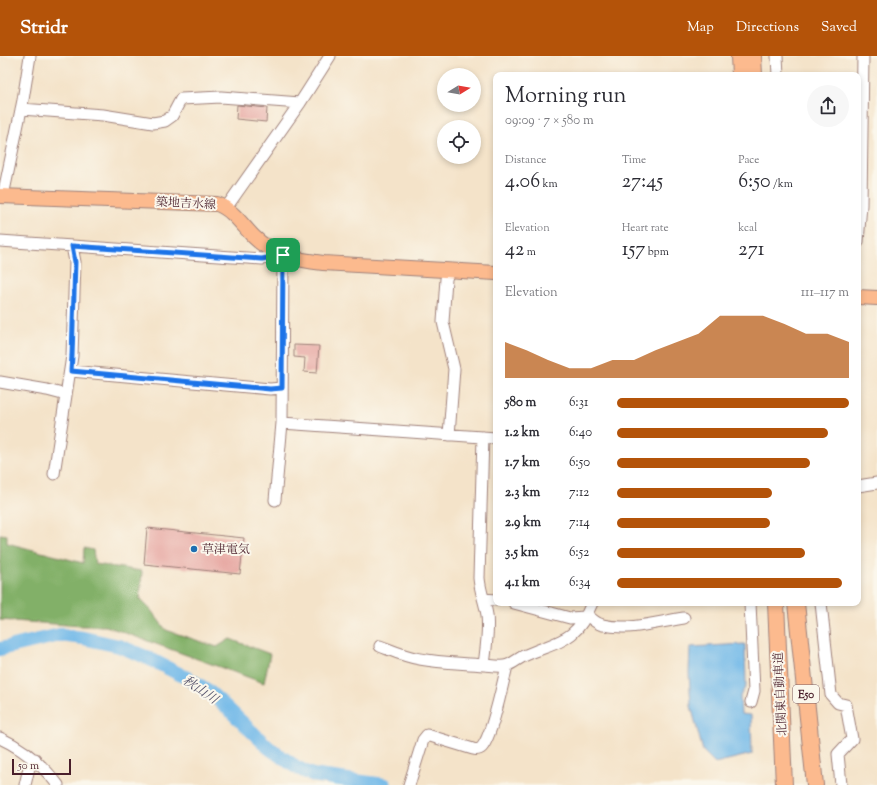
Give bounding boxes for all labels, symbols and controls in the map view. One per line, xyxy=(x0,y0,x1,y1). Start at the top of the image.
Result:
text: Stridr xyxy=(20,15,68,42)
text: Map xyxy=(687,18,714,38)
text: Directions xyxy=(736,18,799,38)
text: Saved xyxy=(821,18,857,38)
north arrow xyxy=(437,68,481,112)
map controls xyxy=(437,68,481,164)
text: Morning run xyxy=(505,81,627,113)
button: share xyxy=(807,85,849,127)
text: 09:09 · 7 × 580 m xyxy=(505,112,594,130)
button: locate xyxy=(437,120,481,164)
text: Distance xyxy=(505,152,546,168)
text: Time xyxy=(622,152,646,168)
text: Pace xyxy=(738,152,759,168)
text: 4.06 xyxy=(505,168,540,197)
text: 27:45 xyxy=(622,168,663,197)
text: 6:50 xyxy=(738,168,771,197)
text: km xyxy=(540,176,558,192)
text: /km xyxy=(771,176,793,192)
street label: 築地吉水線 xyxy=(156,193,216,215)
text: Elevation xyxy=(505,220,550,236)
text: Heart rate xyxy=(622,220,669,236)
text: kcal xyxy=(738,220,757,236)
text: 42 xyxy=(505,236,524,265)
text: 157 xyxy=(622,236,645,265)
text: 271 xyxy=(738,236,765,265)
pin xyxy=(266,238,300,272)
icon: arrive xyxy=(272,244,294,266)
text: m xyxy=(524,244,536,260)
text: bpm xyxy=(645,244,669,260)
text: Elevation xyxy=(505,284,558,302)
text: 111–117 m xyxy=(801,284,849,302)
text: 580 m xyxy=(505,394,536,412)
text: 6:31 xyxy=(569,394,588,412)
text: 1.2 km xyxy=(505,424,539,442)
text: 6:40 xyxy=(569,424,592,442)
text: 1.7 km xyxy=(505,454,540,472)
text: 6:50 xyxy=(569,454,590,472)
text: 2.3 km xyxy=(505,484,540,502)
text: 7:12 xyxy=(569,484,589,502)
text: 2.9 km xyxy=(505,514,541,532)
text: 7:14 xyxy=(569,514,590,532)
place label: 草津電気 xyxy=(202,541,250,559)
marker: 草津電気 xyxy=(189,544,199,554)
text: 3.5 km xyxy=(505,544,539,562)
text: 6:52 xyxy=(569,544,589,562)
text: 4.1 km xyxy=(505,574,540,592)
text: 6:34 xyxy=(569,574,591,592)
street label: 北関東自動車道 xyxy=(770,652,792,736)
water label: 秋山川 xyxy=(179,672,223,710)
road number: E50 xyxy=(793,685,819,703)
scale bar xyxy=(12,757,71,776)
text: 50 m xyxy=(18,758,39,774)

